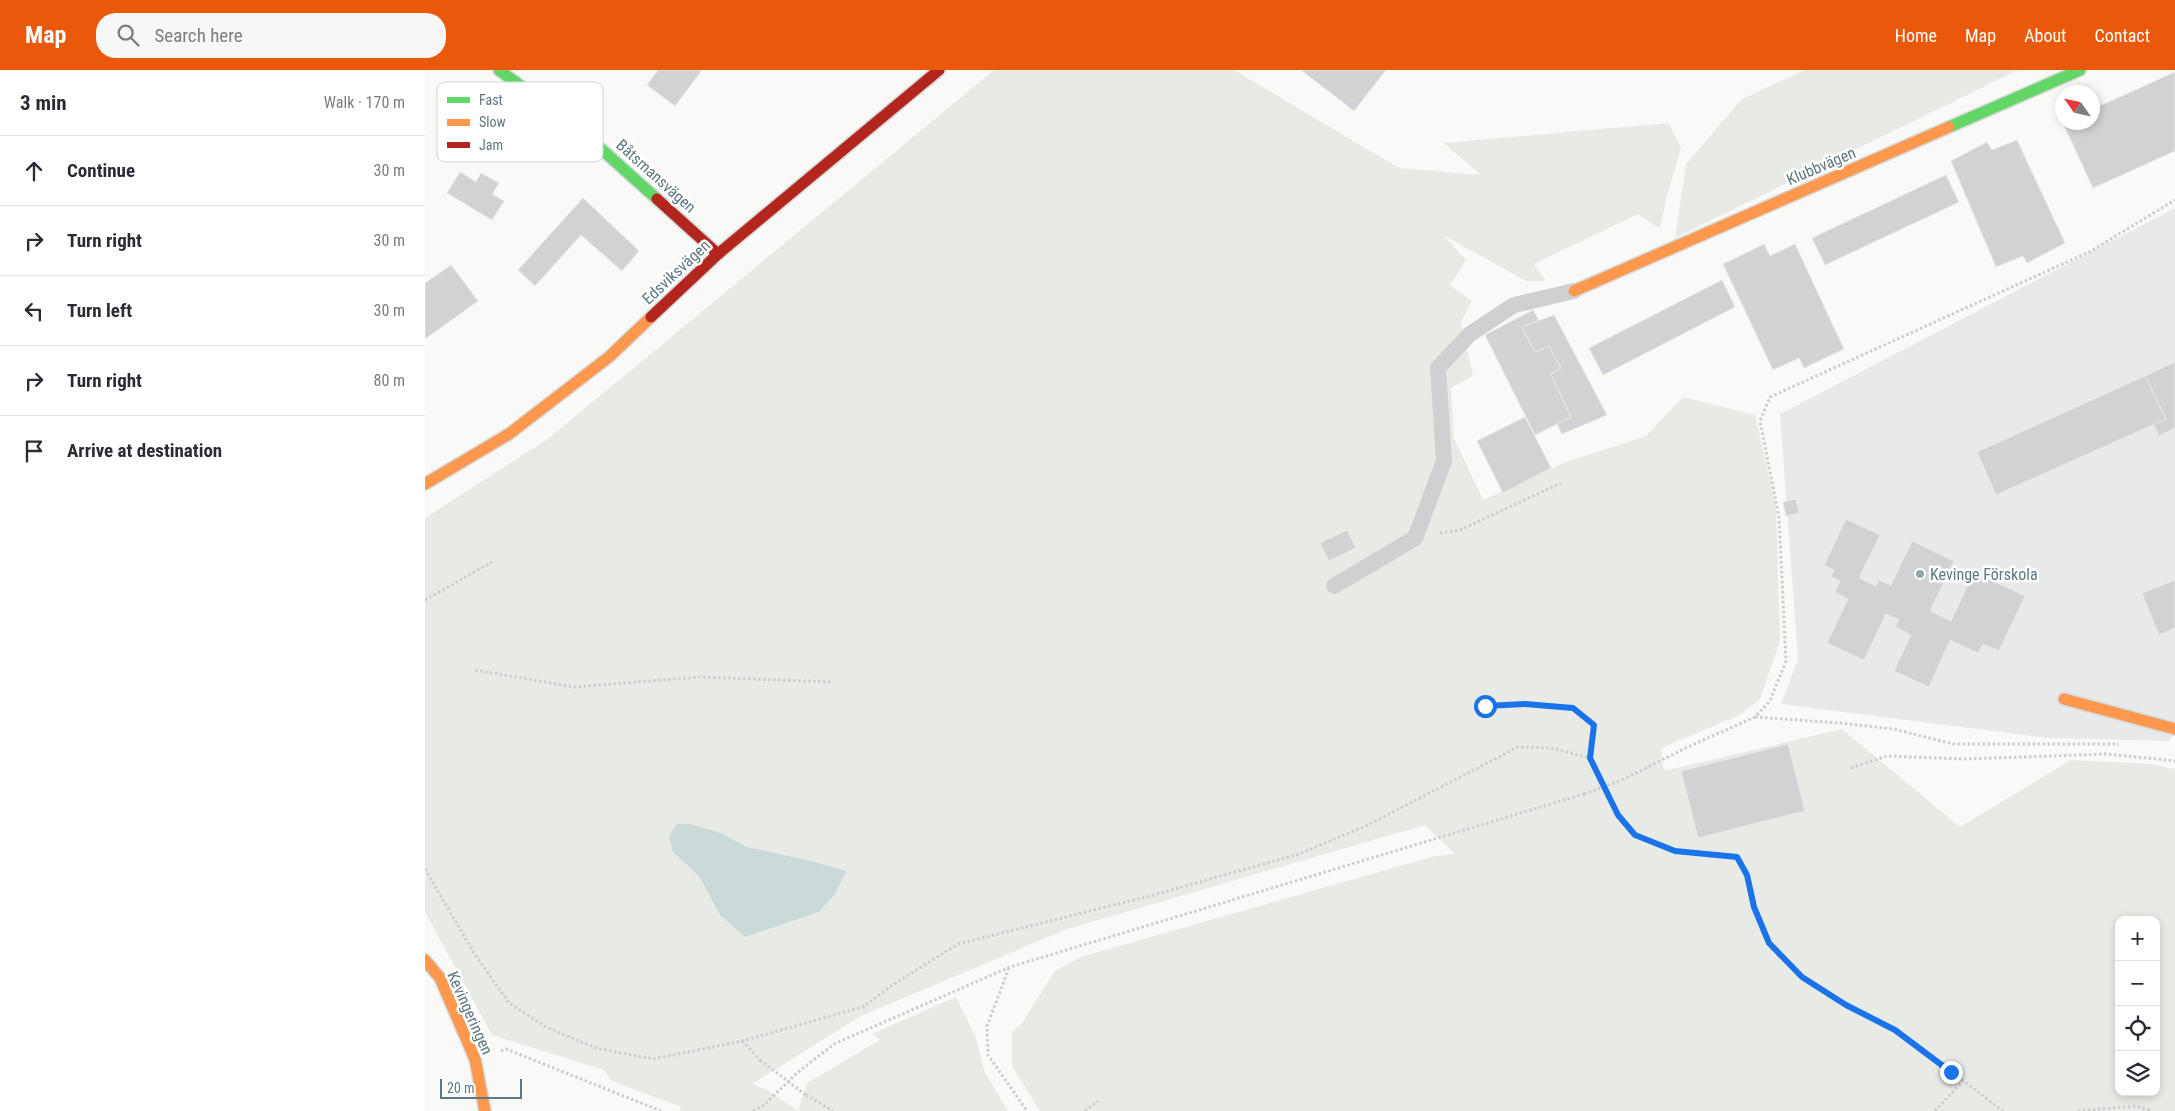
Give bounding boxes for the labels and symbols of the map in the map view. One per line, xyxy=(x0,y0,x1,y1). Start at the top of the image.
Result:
legend xyxy=(437,82,603,162)
north arrow xyxy=(2055,85,2100,130)
text: Fast xyxy=(479,92,503,108)
text: Slow xyxy=(479,114,506,130)
street label: Båtsmansvägen xyxy=(612,135,700,217)
text: Jam xyxy=(479,137,503,153)
street label: Klubbvägen xyxy=(1784,143,1858,189)
street label: Edsviksvägen xyxy=(638,236,714,308)
place label: Kevinge Förskola xyxy=(1930,565,2038,584)
marker: Kevinge Förskola xyxy=(1914,568,1926,580)
route start xyxy=(1474,695,1497,718)
street label: Kevingeringen xyxy=(443,968,497,1058)
route end xyxy=(1940,1061,1963,1084)
scale bar xyxy=(440,1076,523,1099)

